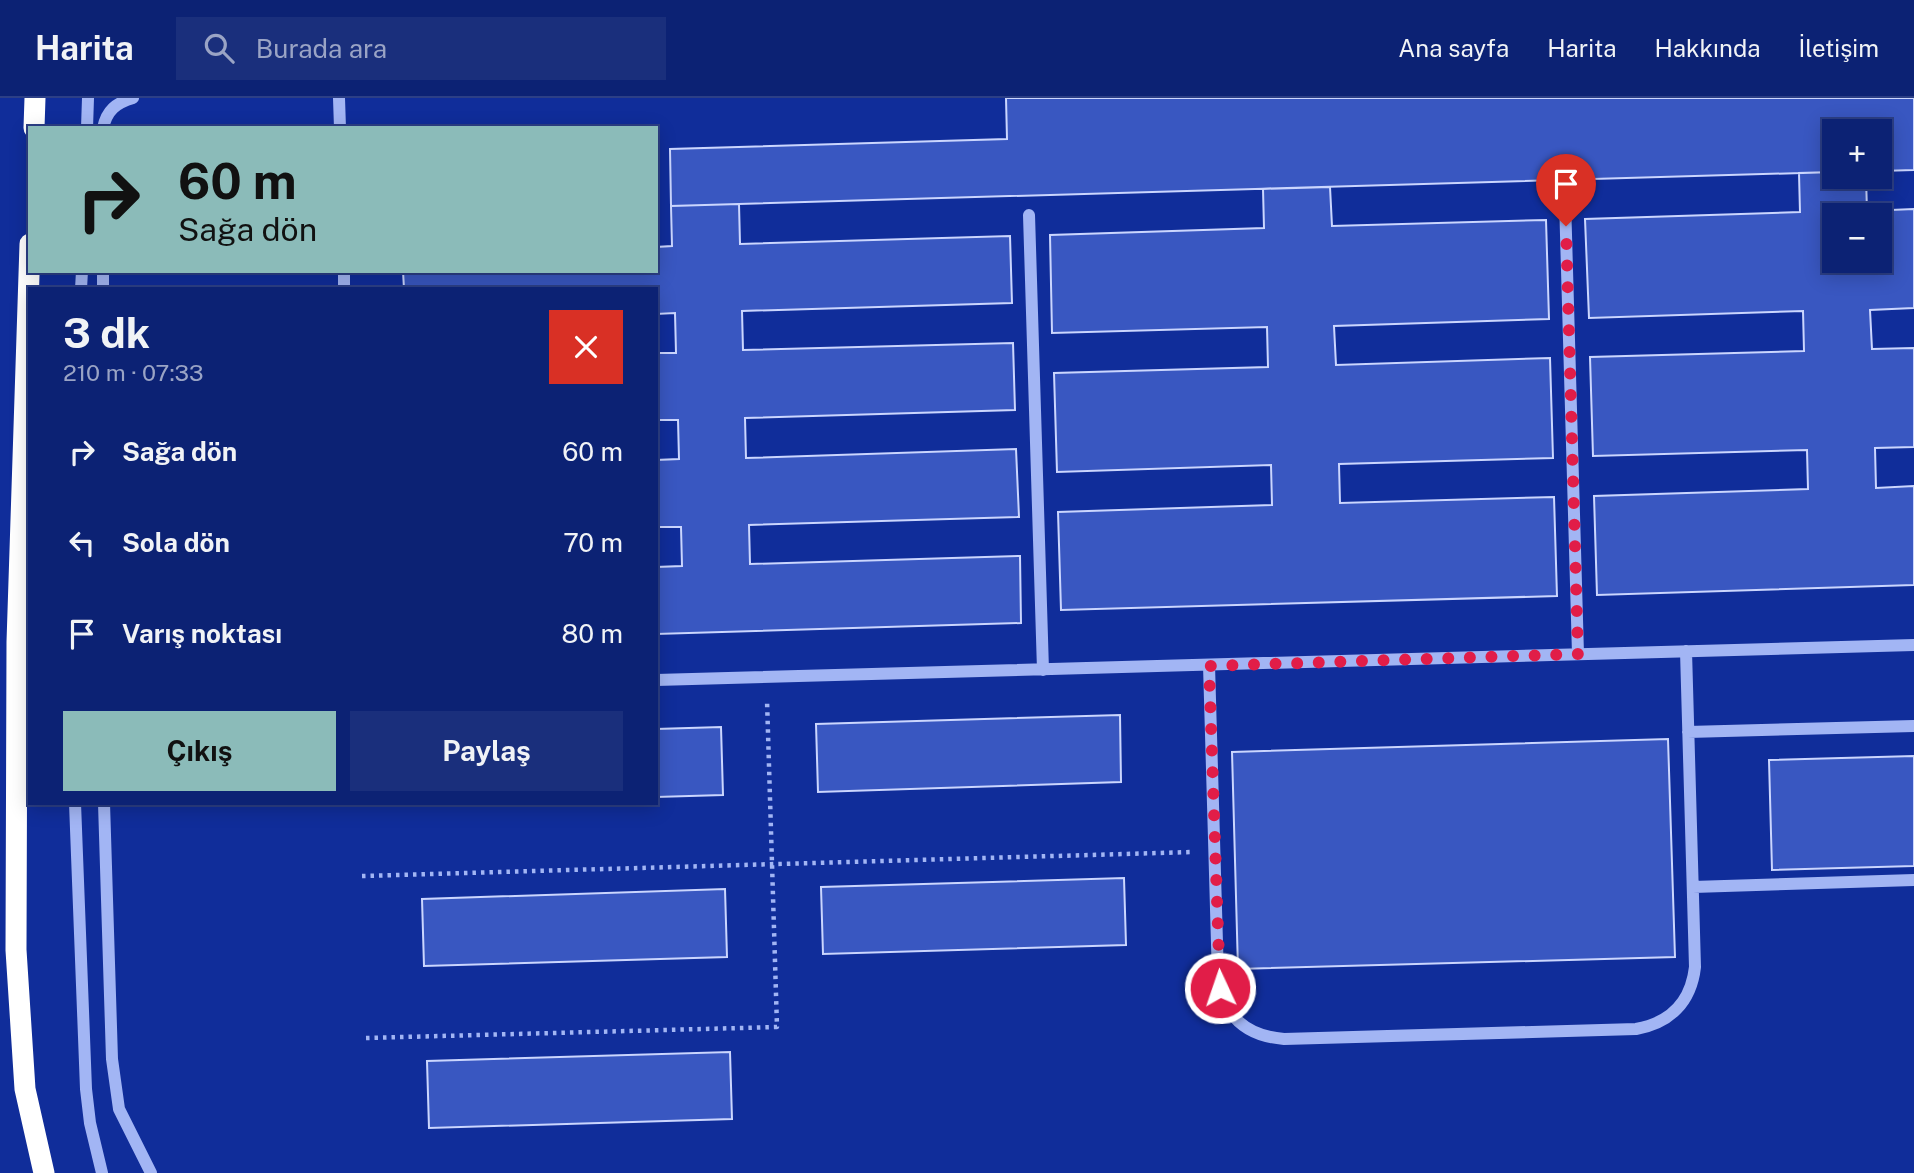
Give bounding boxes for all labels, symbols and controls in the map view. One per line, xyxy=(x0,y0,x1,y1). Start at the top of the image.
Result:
search box xyxy=(176,17,666,80)
text: Harita xyxy=(35,29,134,67)
icon: search xyxy=(200,29,238,67)
text: Burada ara xyxy=(256,33,387,64)
text: Ana sayfa xyxy=(1398,34,1509,62)
text: Harita xyxy=(1547,34,1617,62)
text: Hakkında xyxy=(1655,34,1760,62)
text: İletişim xyxy=(1798,34,1879,62)
map controls xyxy=(1822,119,1892,273)
button: + xyxy=(1822,119,1892,189)
text: 60 m xyxy=(178,152,297,210)
icon: right xyxy=(63,154,154,245)
pin xyxy=(1536,154,1596,226)
icon: arrive xyxy=(1547,165,1585,203)
button: − xyxy=(1822,203,1892,273)
text: Sağa dön xyxy=(178,211,317,248)
text: 3 dk xyxy=(63,308,150,357)
button: close xyxy=(549,310,623,384)
text: 210 m · 07:33 xyxy=(63,359,203,386)
icon: right xyxy=(63,433,101,471)
text: Sağa dön xyxy=(122,436,237,467)
text: 60 m xyxy=(562,436,623,467)
icon: left xyxy=(63,524,101,562)
text: Sola dön xyxy=(122,527,230,558)
text: 70 m xyxy=(563,527,623,558)
icon: arrive xyxy=(63,615,101,653)
text: Varış noktası xyxy=(122,618,282,649)
text: 80 m xyxy=(562,618,623,649)
button: Çıkış xyxy=(63,711,336,791)
button: Paylaş xyxy=(350,711,623,791)
position arrow xyxy=(1183,951,1257,1025)

